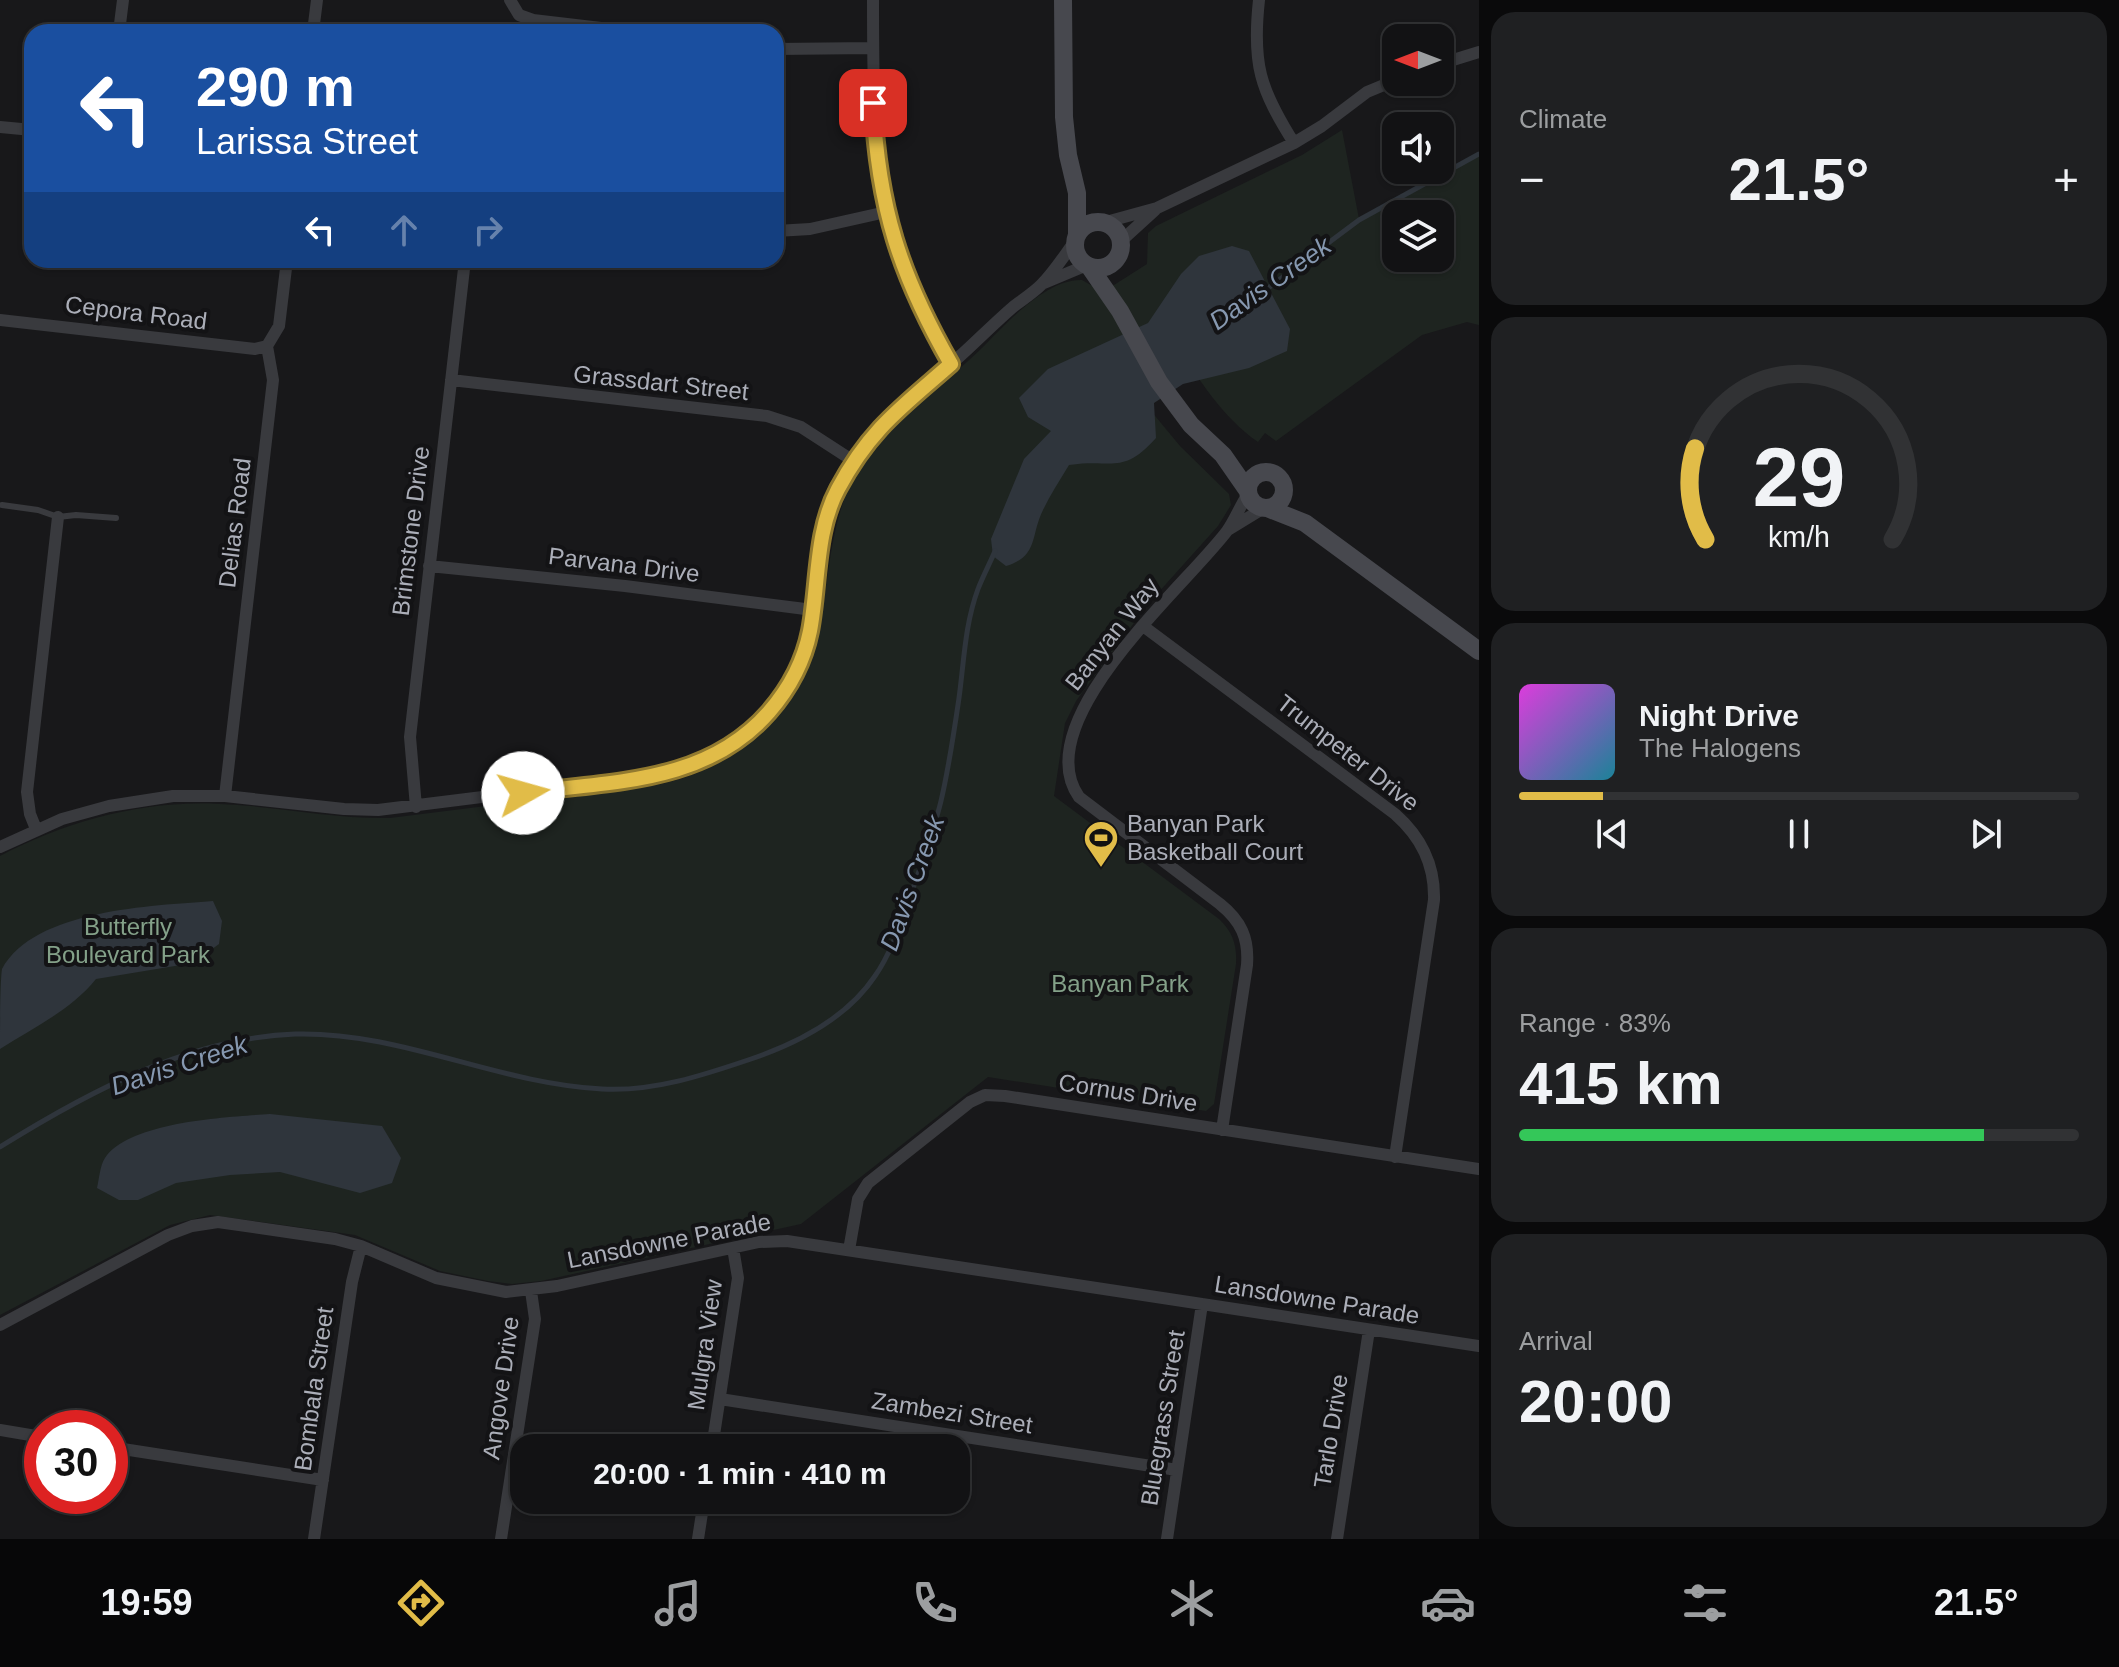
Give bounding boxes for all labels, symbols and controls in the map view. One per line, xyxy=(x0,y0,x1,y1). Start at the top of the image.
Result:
north arrow xyxy=(1382,24,1454,96)
map controls xyxy=(1382,24,1454,272)
text: 290 m xyxy=(196,55,355,118)
icon: left xyxy=(64,56,168,160)
pin xyxy=(839,69,907,137)
icon: arrive xyxy=(851,81,895,125)
text: Climate xyxy=(1519,104,1607,134)
button: sound xyxy=(1382,112,1454,184)
text: Larissa Street xyxy=(196,121,418,162)
text: 21.5° xyxy=(1729,146,1869,213)
text: − xyxy=(1519,155,1545,204)
text: + xyxy=(2053,155,2079,204)
button: layers xyxy=(1382,200,1454,272)
icon: left xyxy=(298,208,342,252)
icon: ahead xyxy=(382,208,426,252)
icon: right xyxy=(466,208,510,252)
water label: Davis Creek xyxy=(1203,229,1338,336)
street label: Cepora Road xyxy=(64,290,209,335)
street label: Grassdart Street xyxy=(572,360,750,405)
text: 29 xyxy=(1753,431,1845,524)
street label: Brimstone Drive xyxy=(387,445,434,617)
street label: Delias Road xyxy=(213,456,256,589)
text: km/h xyxy=(1768,521,1830,553)
street label: Parvana Drive xyxy=(547,542,701,587)
street label: Banyan Way xyxy=(1059,572,1164,695)
street label: Trumpeter Drive xyxy=(1272,689,1425,816)
text: Night Drive xyxy=(1639,699,1799,732)
text: The Halogens xyxy=(1639,733,1801,763)
position arrow xyxy=(481,751,565,835)
water label: Davis Creek xyxy=(874,809,951,955)
place label: Banyan Park Basketball Court xyxy=(1127,810,1303,865)
icon: previous xyxy=(1590,812,1634,856)
icon: pause xyxy=(1777,812,1821,856)
icon: next xyxy=(1964,812,2008,856)
sports icon: Banyan Park Basketball Court xyxy=(1082,819,1120,869)
park label: Butterfly Boulevard Park xyxy=(46,913,211,968)
park label: Banyan Park xyxy=(1051,970,1190,997)
text: Range · 83% xyxy=(1519,1008,1671,1038)
water label: Davis Creek xyxy=(107,1028,253,1101)
text: 415 km xyxy=(1519,1050,1723,1117)
street label: Cornus Drive xyxy=(1057,1068,1199,1117)
street label: Lansdowne Parade xyxy=(565,1208,773,1273)
street label: Lansdowne Parade xyxy=(1213,1270,1421,1329)
street label: Mulgra View xyxy=(682,1277,727,1412)
street label: Bombala Street xyxy=(289,1305,338,1473)
street label: Angove Drive xyxy=(477,1315,524,1461)
text: Arrival xyxy=(1519,1326,1593,1356)
street label: Bluegrass Street xyxy=(1135,1328,1190,1508)
text: 20:00 xyxy=(1519,1368,1672,1435)
street label: Tarlo Drive xyxy=(1308,1372,1353,1490)
street label: Zambezi Street xyxy=(870,1386,1035,1439)
speed limit sign: 30 xyxy=(24,1410,128,1514)
text: 20:00 · 1 min · 410 m xyxy=(593,1457,887,1490)
icon: directions xyxy=(393,1575,449,1631)
icon: music xyxy=(650,1575,706,1631)
icon: phone xyxy=(907,1575,963,1631)
icon: climate xyxy=(1164,1575,1220,1631)
icon: car xyxy=(1420,1575,1476,1631)
icon: filters xyxy=(1677,1575,1733,1631)
text: 19:59 xyxy=(100,1582,192,1623)
text: 21.5° xyxy=(1934,1582,2019,1623)

